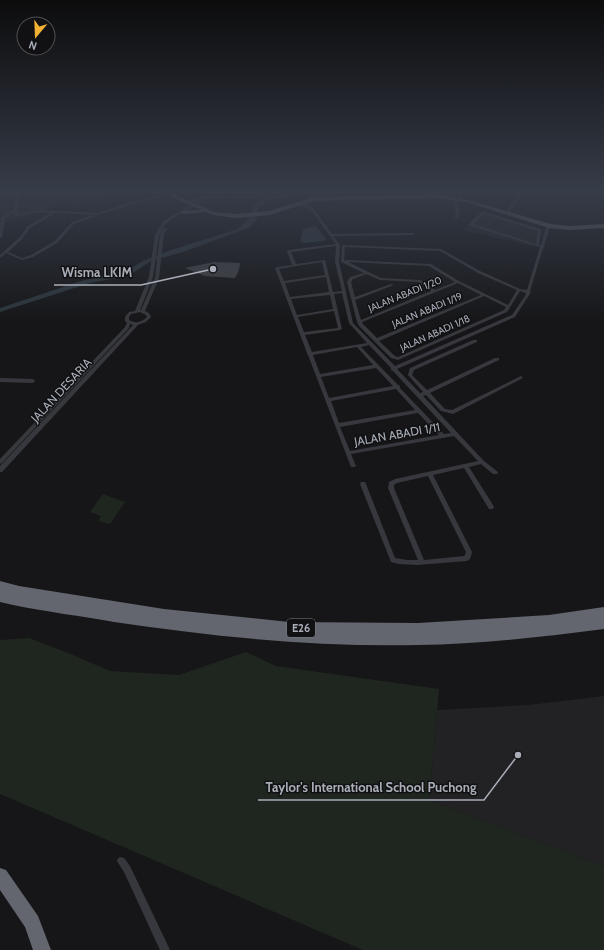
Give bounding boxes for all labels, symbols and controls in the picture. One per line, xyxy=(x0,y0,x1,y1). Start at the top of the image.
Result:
north arrow xyxy=(16,16,56,56)
text: N xyxy=(27,38,39,53)
callout: Wisma LKIM xyxy=(54,260,141,285)
text: Wisma LKIM xyxy=(62,264,133,280)
street label: JALAN ABADI 1/20 xyxy=(365,273,444,315)
street label: JALAN ABADI 1/19 xyxy=(389,289,464,331)
street label: JALAN ABADI 1/18 xyxy=(397,312,472,355)
street label: JALAN DESARIA xyxy=(27,354,95,426)
street label: JALAN ABADI 1/11 xyxy=(352,419,441,449)
road number: E26 xyxy=(287,619,315,637)
callout: Taylor's International School Puchong xyxy=(258,775,484,800)
text: Taylor's International School Puchong xyxy=(266,779,477,795)

